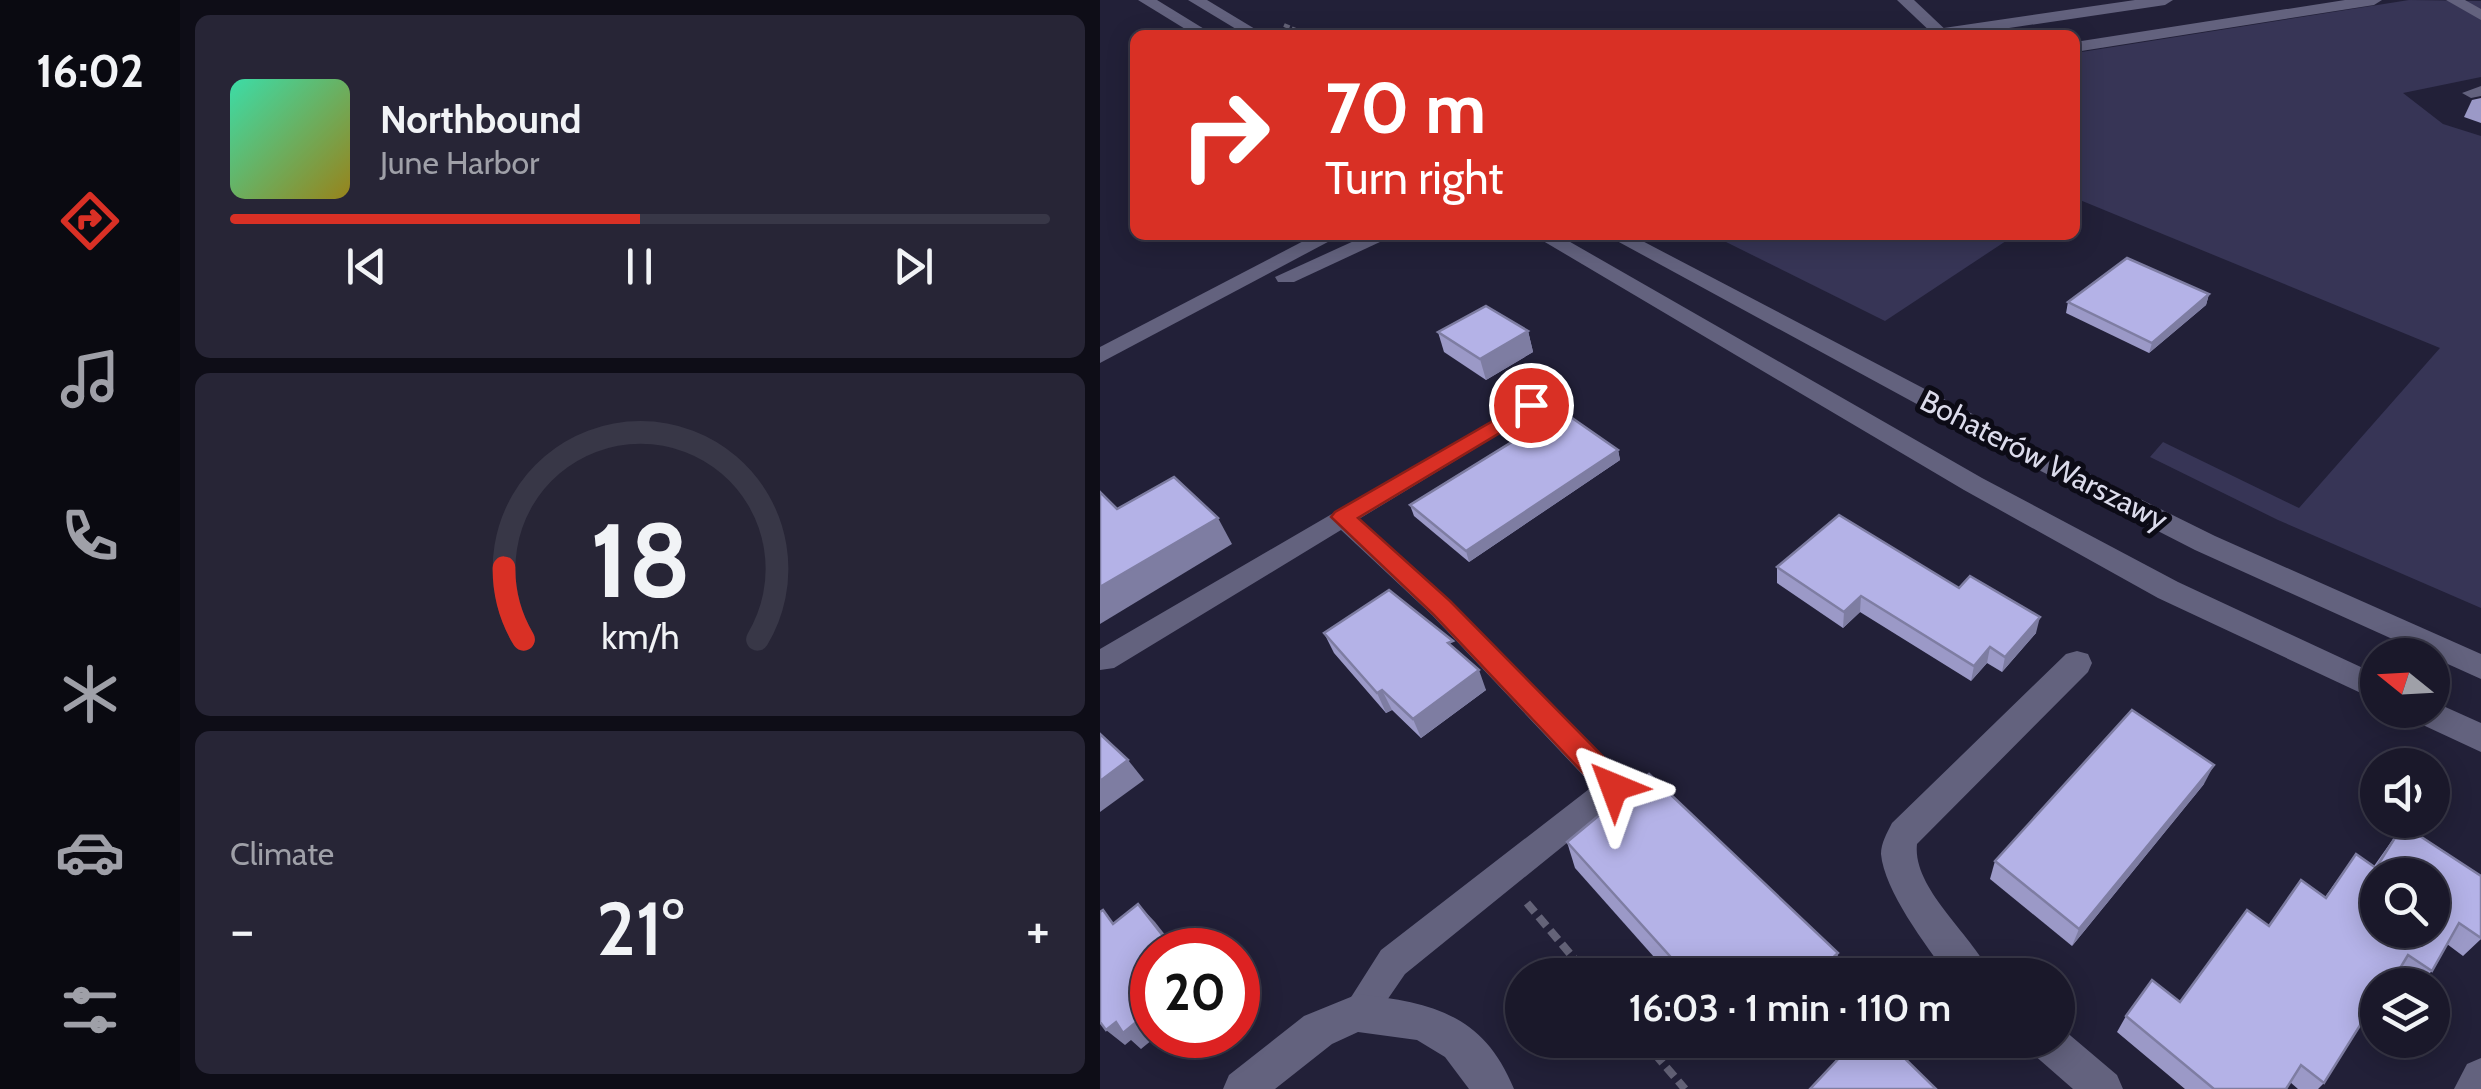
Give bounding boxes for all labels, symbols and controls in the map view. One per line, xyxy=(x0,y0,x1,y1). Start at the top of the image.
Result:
text: 16:02 xyxy=(36,44,144,98)
text: 70 m xyxy=(1325,65,1486,151)
icon: right xyxy=(1160,70,1290,200)
text: Northbound xyxy=(380,96,582,143)
text: June Harbor xyxy=(380,143,539,182)
text: Turn right xyxy=(1325,151,1504,205)
icon: directions xyxy=(55,186,125,256)
icon: previous xyxy=(339,239,394,294)
icon: pause xyxy=(612,239,667,294)
icon: next xyxy=(886,239,941,294)
icon: music xyxy=(55,344,125,414)
pin xyxy=(1489,363,1574,448)
icon: arrive xyxy=(1504,378,1559,433)
street label: Bohaterów Warszawy xyxy=(1914,382,2174,538)
text: 18 xyxy=(589,497,691,623)
icon: phone xyxy=(55,501,125,571)
text: km/h xyxy=(601,615,679,658)
north arrow xyxy=(2360,638,2450,728)
map controls xyxy=(2360,638,2450,1058)
icon: climate xyxy=(55,659,125,729)
position arrow xyxy=(1562,735,1666,839)
button: sound xyxy=(2360,748,2450,838)
icon: car xyxy=(55,817,125,887)
text: Climate xyxy=(230,834,334,873)
button: search xyxy=(2360,858,2450,948)
text: 21° xyxy=(596,883,684,974)
text: − xyxy=(230,896,254,963)
text: + xyxy=(1026,896,1050,963)
speed limit sign: 20 xyxy=(1130,928,1260,1058)
button: layers xyxy=(2360,968,2450,1058)
icon: filters xyxy=(55,975,125,1045)
text: 16:03 · 1 min · 110 m xyxy=(1629,984,1951,1031)

